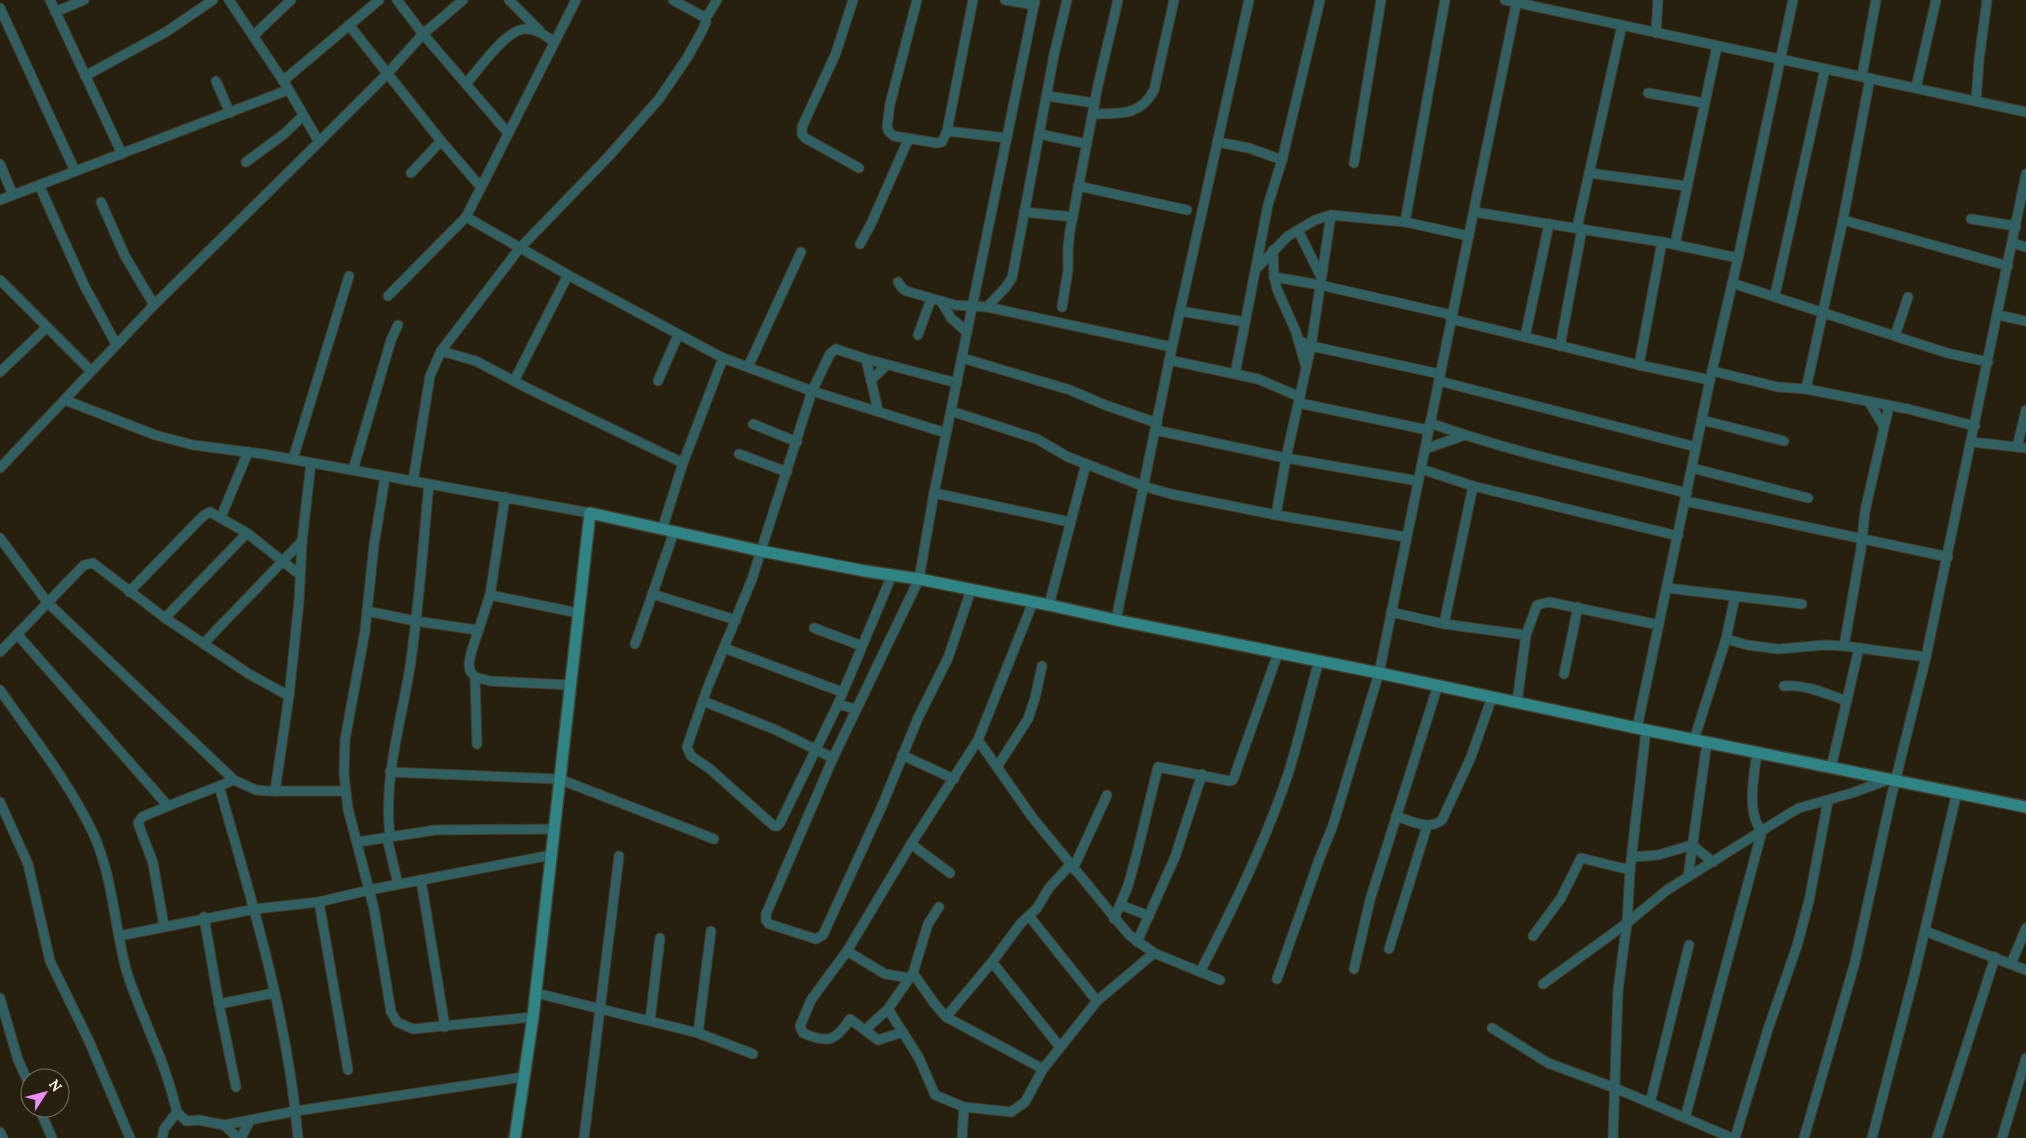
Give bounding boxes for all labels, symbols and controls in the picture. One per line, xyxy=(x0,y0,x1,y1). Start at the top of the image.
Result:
north arrow xyxy=(20,1068,70,1118)
text: N xyxy=(45,1076,66,1095)

